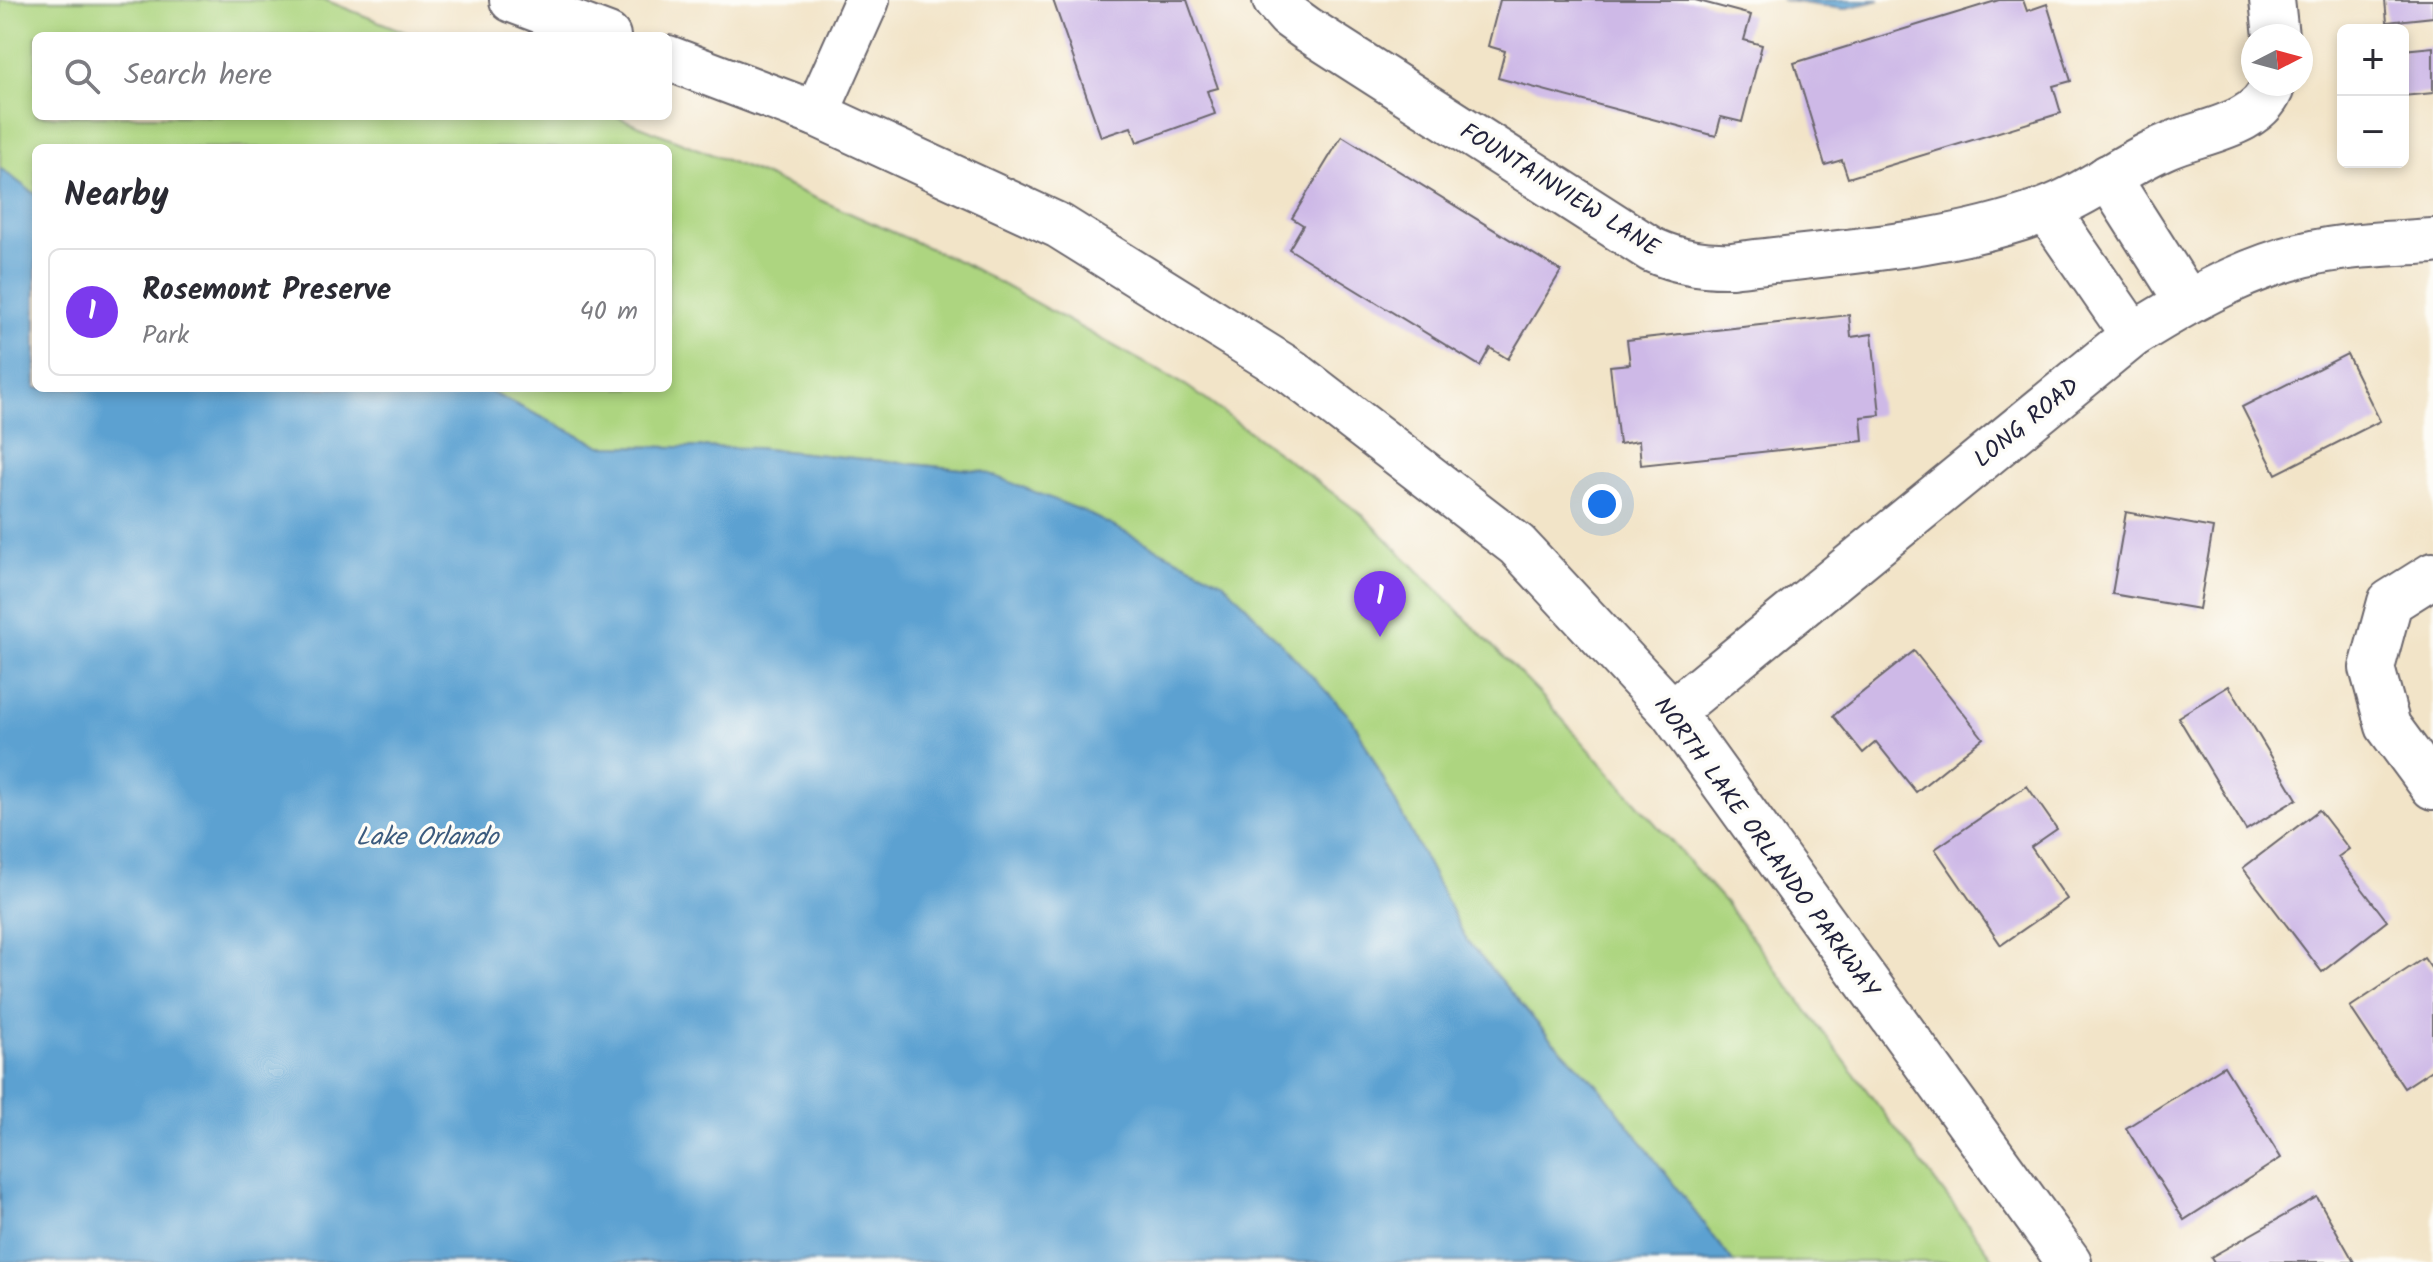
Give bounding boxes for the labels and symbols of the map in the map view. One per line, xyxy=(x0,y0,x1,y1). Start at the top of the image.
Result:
north arrow xyxy=(2241,24,2313,96)
street label: FOUNTAINVIEW LANE xyxy=(1452,113,1668,268)
street label: LONG ROAD xyxy=(1965,368,2089,478)
your location xyxy=(1582,484,1622,524)
pin: 1 xyxy=(1354,571,1406,637)
street label: NORTH LAKE ORLANDO PARKWAY xyxy=(1643,689,1889,1008)
water label: Lake Orlando xyxy=(356,817,500,859)

